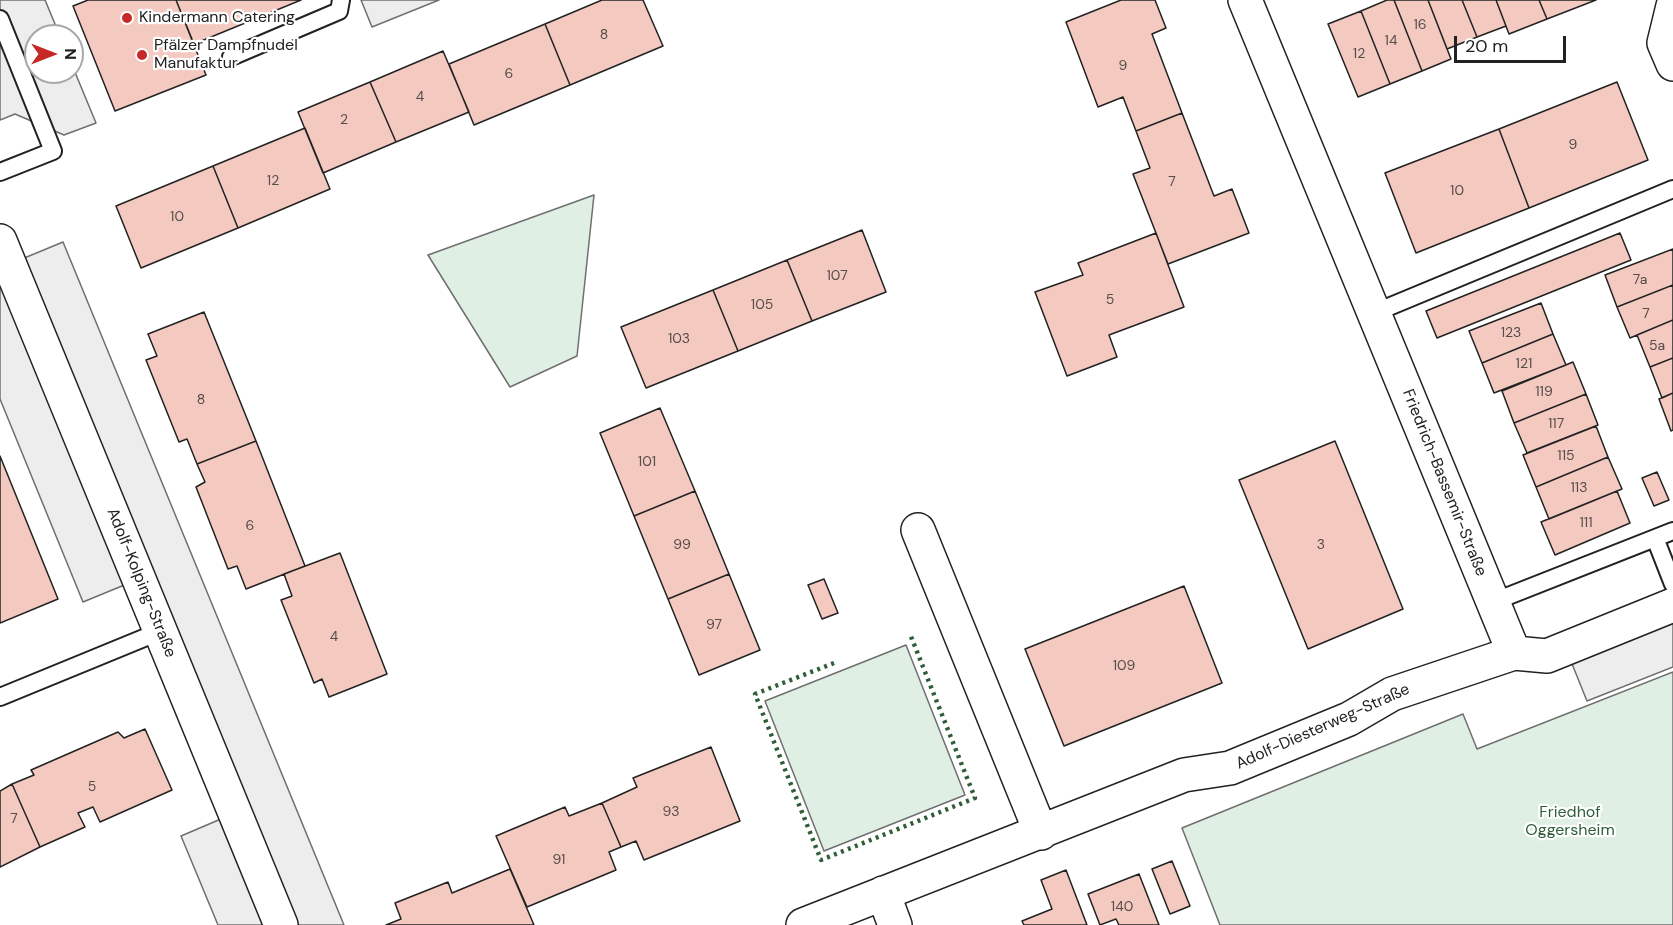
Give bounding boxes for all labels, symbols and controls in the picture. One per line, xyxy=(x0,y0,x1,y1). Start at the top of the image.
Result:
place label: Kindermann Catering xyxy=(139,8,295,28)
marker: Kindermann Catering xyxy=(120,11,134,25)
house number: 16 xyxy=(1413,17,1427,33)
north arrow xyxy=(24,24,84,84)
scale bar xyxy=(1457,24,1570,62)
house number: 8 xyxy=(600,27,608,43)
house number: 14 xyxy=(1385,33,1397,49)
text: 20 m xyxy=(1465,34,1508,58)
place label: Pfälzer Dampfnudel Manufaktur xyxy=(154,36,298,74)
house number: 12 xyxy=(1353,46,1365,62)
text: N xyxy=(60,48,81,60)
marker: Pfälzer Dampfnudel Manufaktur xyxy=(135,48,149,62)
house number: 9 xyxy=(1119,58,1127,74)
house number: 6 xyxy=(505,66,513,82)
house number: 4 xyxy=(416,89,424,105)
house number: 2 xyxy=(340,112,348,128)
house number: 9 xyxy=(1569,137,1577,153)
house number: 12 xyxy=(267,173,279,189)
house number: 7 xyxy=(1168,174,1176,190)
house number: 10 xyxy=(1450,183,1464,199)
house number: 10 xyxy=(170,209,184,225)
house number: 107 xyxy=(826,268,848,284)
house number: 7a xyxy=(1633,272,1647,288)
house number: 5 xyxy=(1106,292,1114,308)
house number: 105 xyxy=(751,297,773,313)
house number: 7 xyxy=(1642,306,1650,322)
house number: 123 xyxy=(1501,325,1521,341)
house number: 103 xyxy=(668,331,690,347)
house number: 5a xyxy=(1649,338,1665,354)
house number: 121 xyxy=(1516,356,1532,372)
house number: 119 xyxy=(1535,384,1553,400)
street label: Friedrich-Bassemir-Straße xyxy=(1398,387,1490,579)
house number: 8 xyxy=(197,392,205,408)
house number: 117 xyxy=(1548,416,1564,432)
house number: 115 xyxy=(1557,448,1575,464)
house number: 101 xyxy=(638,454,656,470)
house number: 113 xyxy=(1570,480,1588,496)
street label: Adolf-Kolping-Straße xyxy=(102,505,180,661)
house number: 111 xyxy=(1579,515,1593,531)
house number: 6 xyxy=(246,518,254,534)
house number: 99 xyxy=(673,537,691,553)
house number: 3 xyxy=(1317,537,1325,553)
house number: 97 xyxy=(706,617,722,633)
house number: 4 xyxy=(330,629,338,645)
house number: 109 xyxy=(1113,658,1135,674)
street label: Adolf-Diesterweg-Straße xyxy=(1233,680,1413,774)
house number: 5 xyxy=(88,779,96,795)
park label: Friedhof Oggersheim xyxy=(1525,803,1615,841)
house number: 93 xyxy=(663,804,679,820)
house number: 7 xyxy=(10,811,18,827)
house number: 91 xyxy=(553,852,565,868)
house number: 140 xyxy=(1111,899,1133,915)

